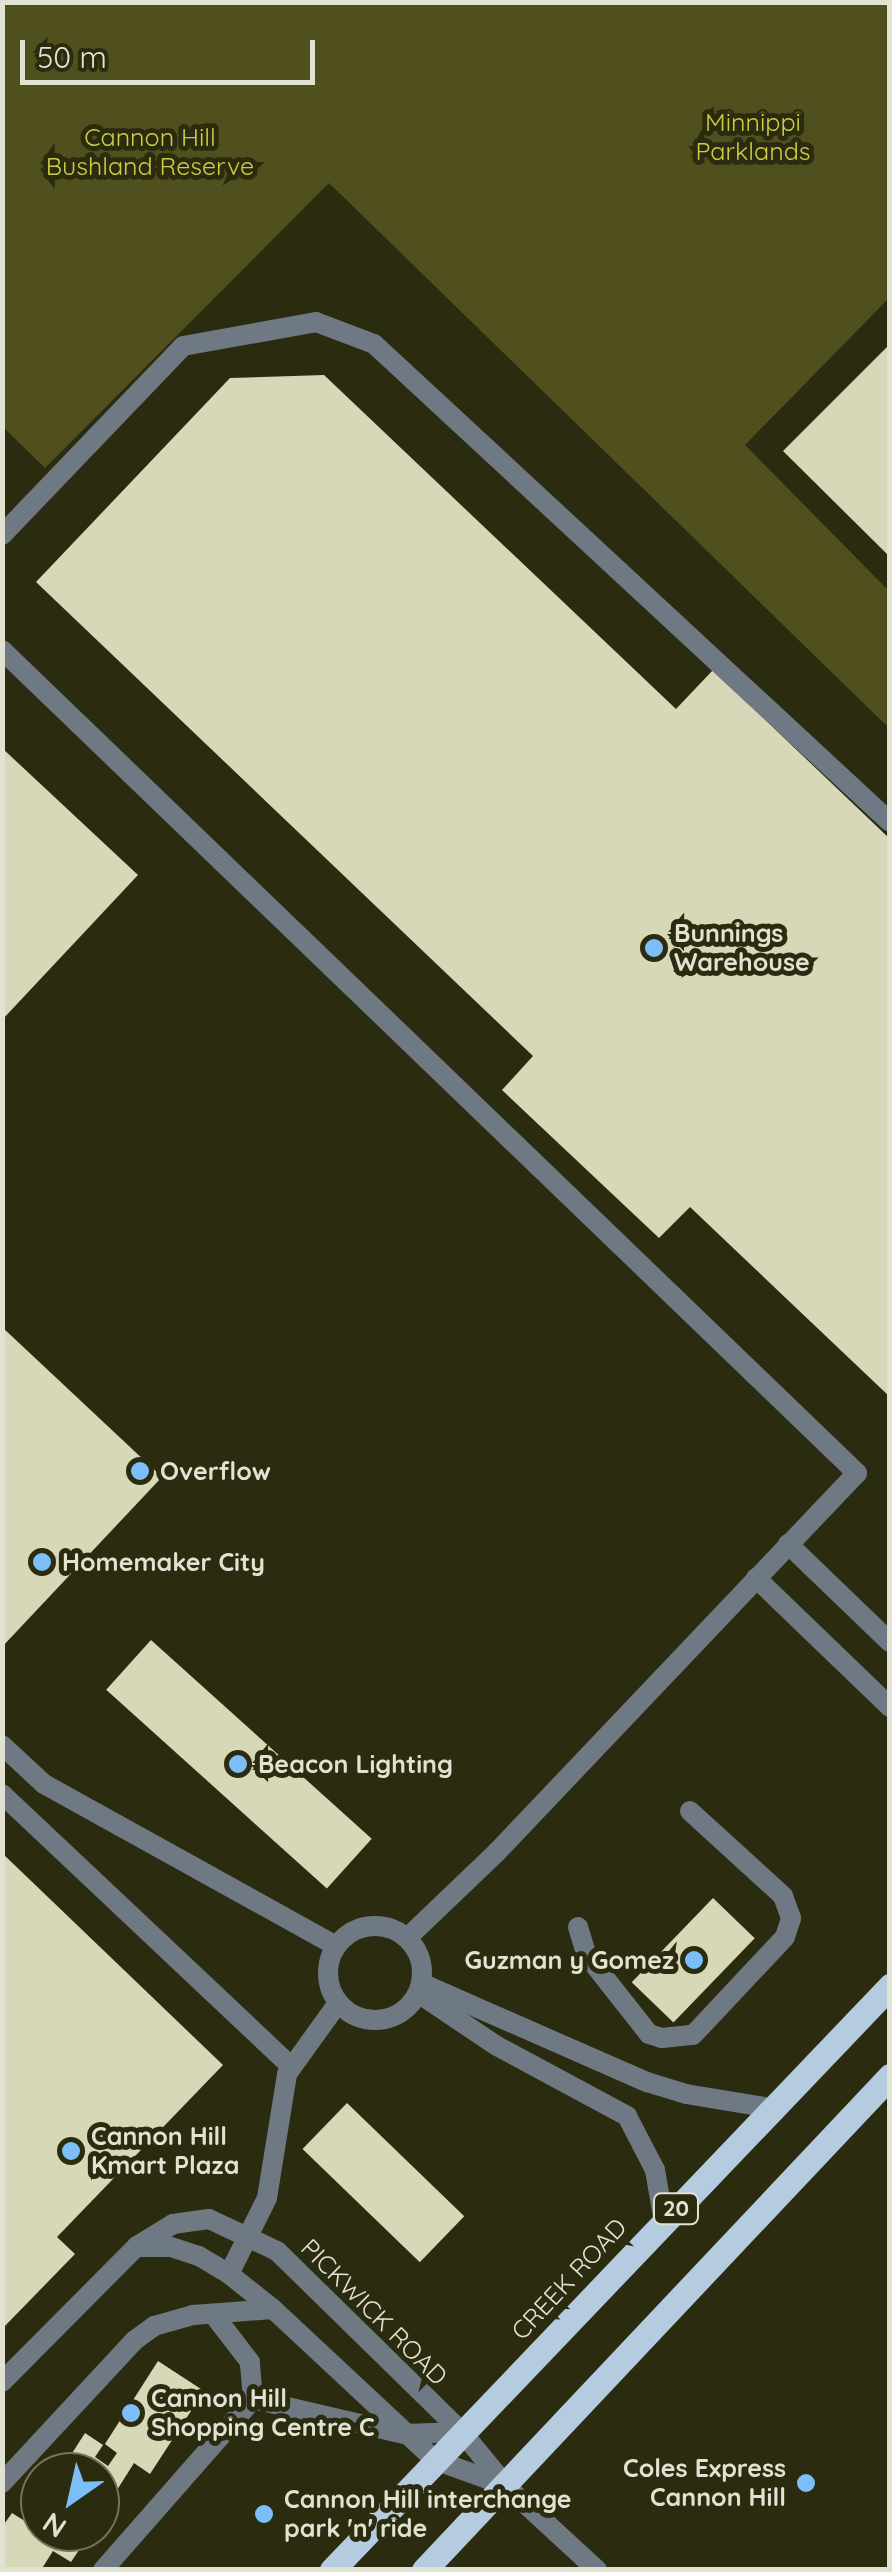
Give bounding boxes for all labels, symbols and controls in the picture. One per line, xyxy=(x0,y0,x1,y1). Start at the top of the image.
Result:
scale bar xyxy=(25,20,320,82)
text: 50 m xyxy=(37,38,107,76)
park label: Minnippi Parklands xyxy=(695,108,811,167)
park label: Cannon Hill Bushland Reserve xyxy=(46,123,254,182)
place label: Bunnings Warehouse xyxy=(674,919,810,978)
marker: Bunnings Warehouse xyxy=(643,937,665,959)
place label: Overflow xyxy=(160,1456,271,1486)
marker: Overflow xyxy=(129,1460,151,1482)
place label: Homemaker City xyxy=(62,1547,265,1577)
marker: Homemaker City xyxy=(31,1551,53,1573)
place label: Beacon Lighting xyxy=(258,1749,453,1779)
marker: Beacon Lighting xyxy=(227,1753,249,1775)
place label: Guzman y Gomez xyxy=(465,1945,674,1975)
marker: Guzman y Gomez xyxy=(683,1949,705,1971)
place label: Cannon Hill Kmart Plaza xyxy=(91,2122,239,2181)
marker: Cannon Hill Kmart Plaza xyxy=(60,2140,82,2162)
road number: 20 xyxy=(651,2192,701,2226)
street label: CREEK ROAD xyxy=(505,2212,633,2346)
street label: PICKWICK ROAD xyxy=(295,2233,453,2391)
place label: Cannon Hill Shopping Centre C xyxy=(151,2384,375,2443)
marker: Cannon Hill Shopping Centre C xyxy=(120,2402,142,2424)
north arrow xyxy=(20,2452,120,2552)
place label: Coles Express Cannon Hill xyxy=(623,2454,786,2513)
marker: Coles Express Cannon Hill xyxy=(795,2472,817,2494)
place label: Cannon Hill interchange park 'n' ride xyxy=(284,2485,571,2544)
marker: Cannon Hill interchange park 'n' ride xyxy=(253,2503,275,2525)
text: N xyxy=(36,2505,72,2546)

